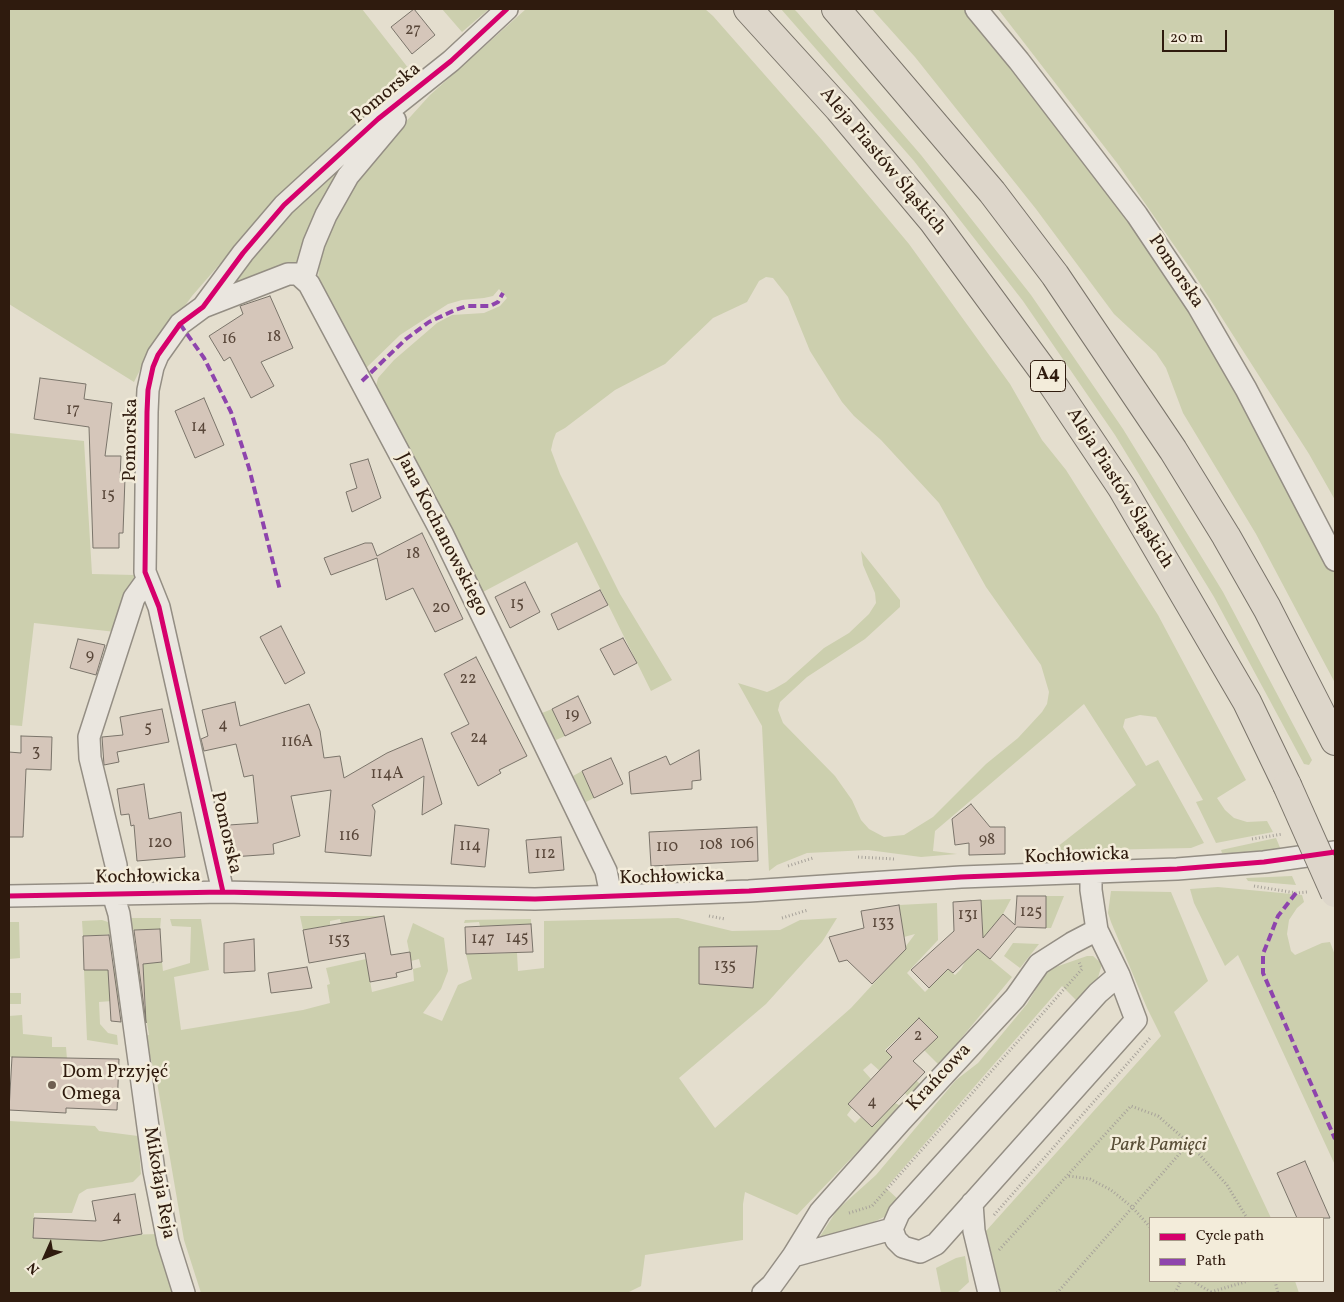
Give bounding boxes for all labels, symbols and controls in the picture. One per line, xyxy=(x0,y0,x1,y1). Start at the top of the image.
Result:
scale bar xyxy=(1164,20,1229,52)
house number: 27 xyxy=(405,21,421,41)
text: 20 m xyxy=(1170,28,1203,49)
street label: Pomorska xyxy=(348,58,426,130)
street label: Aleja Piastów Śląskich xyxy=(814,84,950,240)
street label: Pomorska xyxy=(1142,231,1208,313)
house number: 18 xyxy=(267,328,281,348)
house number: 16 xyxy=(222,330,236,350)
road number: A4 xyxy=(1030,361,1066,392)
street label: Pomorska xyxy=(120,398,144,482)
house number: 17 xyxy=(66,401,80,421)
street label: Aleja Piastów Śląskich xyxy=(1060,404,1178,574)
house number: 14 xyxy=(191,418,207,438)
street label: Jana Kochanowskiego xyxy=(390,449,492,621)
house number: 15 xyxy=(101,486,115,506)
house number: 18 xyxy=(406,545,420,565)
house number: 15 xyxy=(510,595,524,615)
house number: 20 xyxy=(432,599,450,619)
house number: 9 xyxy=(86,647,94,667)
house number: 22 xyxy=(459,670,477,690)
house number: 19 xyxy=(565,706,579,726)
house number: 4 xyxy=(218,716,228,736)
house number: 5 xyxy=(144,719,152,739)
house number: 24 xyxy=(470,729,488,749)
house number: 116A xyxy=(281,733,313,753)
house number: 3 xyxy=(32,743,40,763)
house number: 114A xyxy=(370,765,404,785)
street label: Pomorska xyxy=(204,790,246,876)
house number: 116 xyxy=(339,827,359,847)
house number: 98 xyxy=(979,831,995,851)
house number: 120 xyxy=(148,834,172,854)
house number: 106 xyxy=(730,835,754,855)
house number: 108 xyxy=(699,836,723,856)
house number: 114 xyxy=(459,837,481,857)
house number: 110 xyxy=(656,838,678,858)
street label: Kochłowicka xyxy=(1024,844,1130,870)
house number: 112 xyxy=(534,845,556,865)
street label: Kochłowicka xyxy=(619,865,725,891)
street label: Kochłowicka xyxy=(95,866,201,890)
house number: 125 xyxy=(1020,903,1042,923)
house number: 131 xyxy=(958,906,978,926)
house number: 133 xyxy=(872,914,894,934)
house number: 145 xyxy=(506,929,528,949)
house number: 147 xyxy=(471,930,495,950)
house number: 153 xyxy=(328,931,350,951)
house number: 135 xyxy=(714,957,736,977)
house number: 2 xyxy=(914,1027,922,1047)
street label: Krańcowa xyxy=(903,1039,977,1117)
place label: Dom Przyjęć Omega xyxy=(62,1063,168,1107)
marker: Dom Przyjęć Omega xyxy=(46,1079,58,1091)
house number: 4 xyxy=(867,1093,877,1113)
street label: Mikołaja Reja xyxy=(137,1125,179,1241)
park label: Park Pamięci xyxy=(1110,1136,1206,1158)
house number: 4 xyxy=(112,1208,122,1228)
legend xyxy=(1149,1217,1324,1282)
text: Cycle path xyxy=(1196,1226,1264,1247)
north arrow xyxy=(20,1232,70,1282)
text: Path xyxy=(1196,1251,1226,1272)
text: N xyxy=(23,1258,44,1278)

